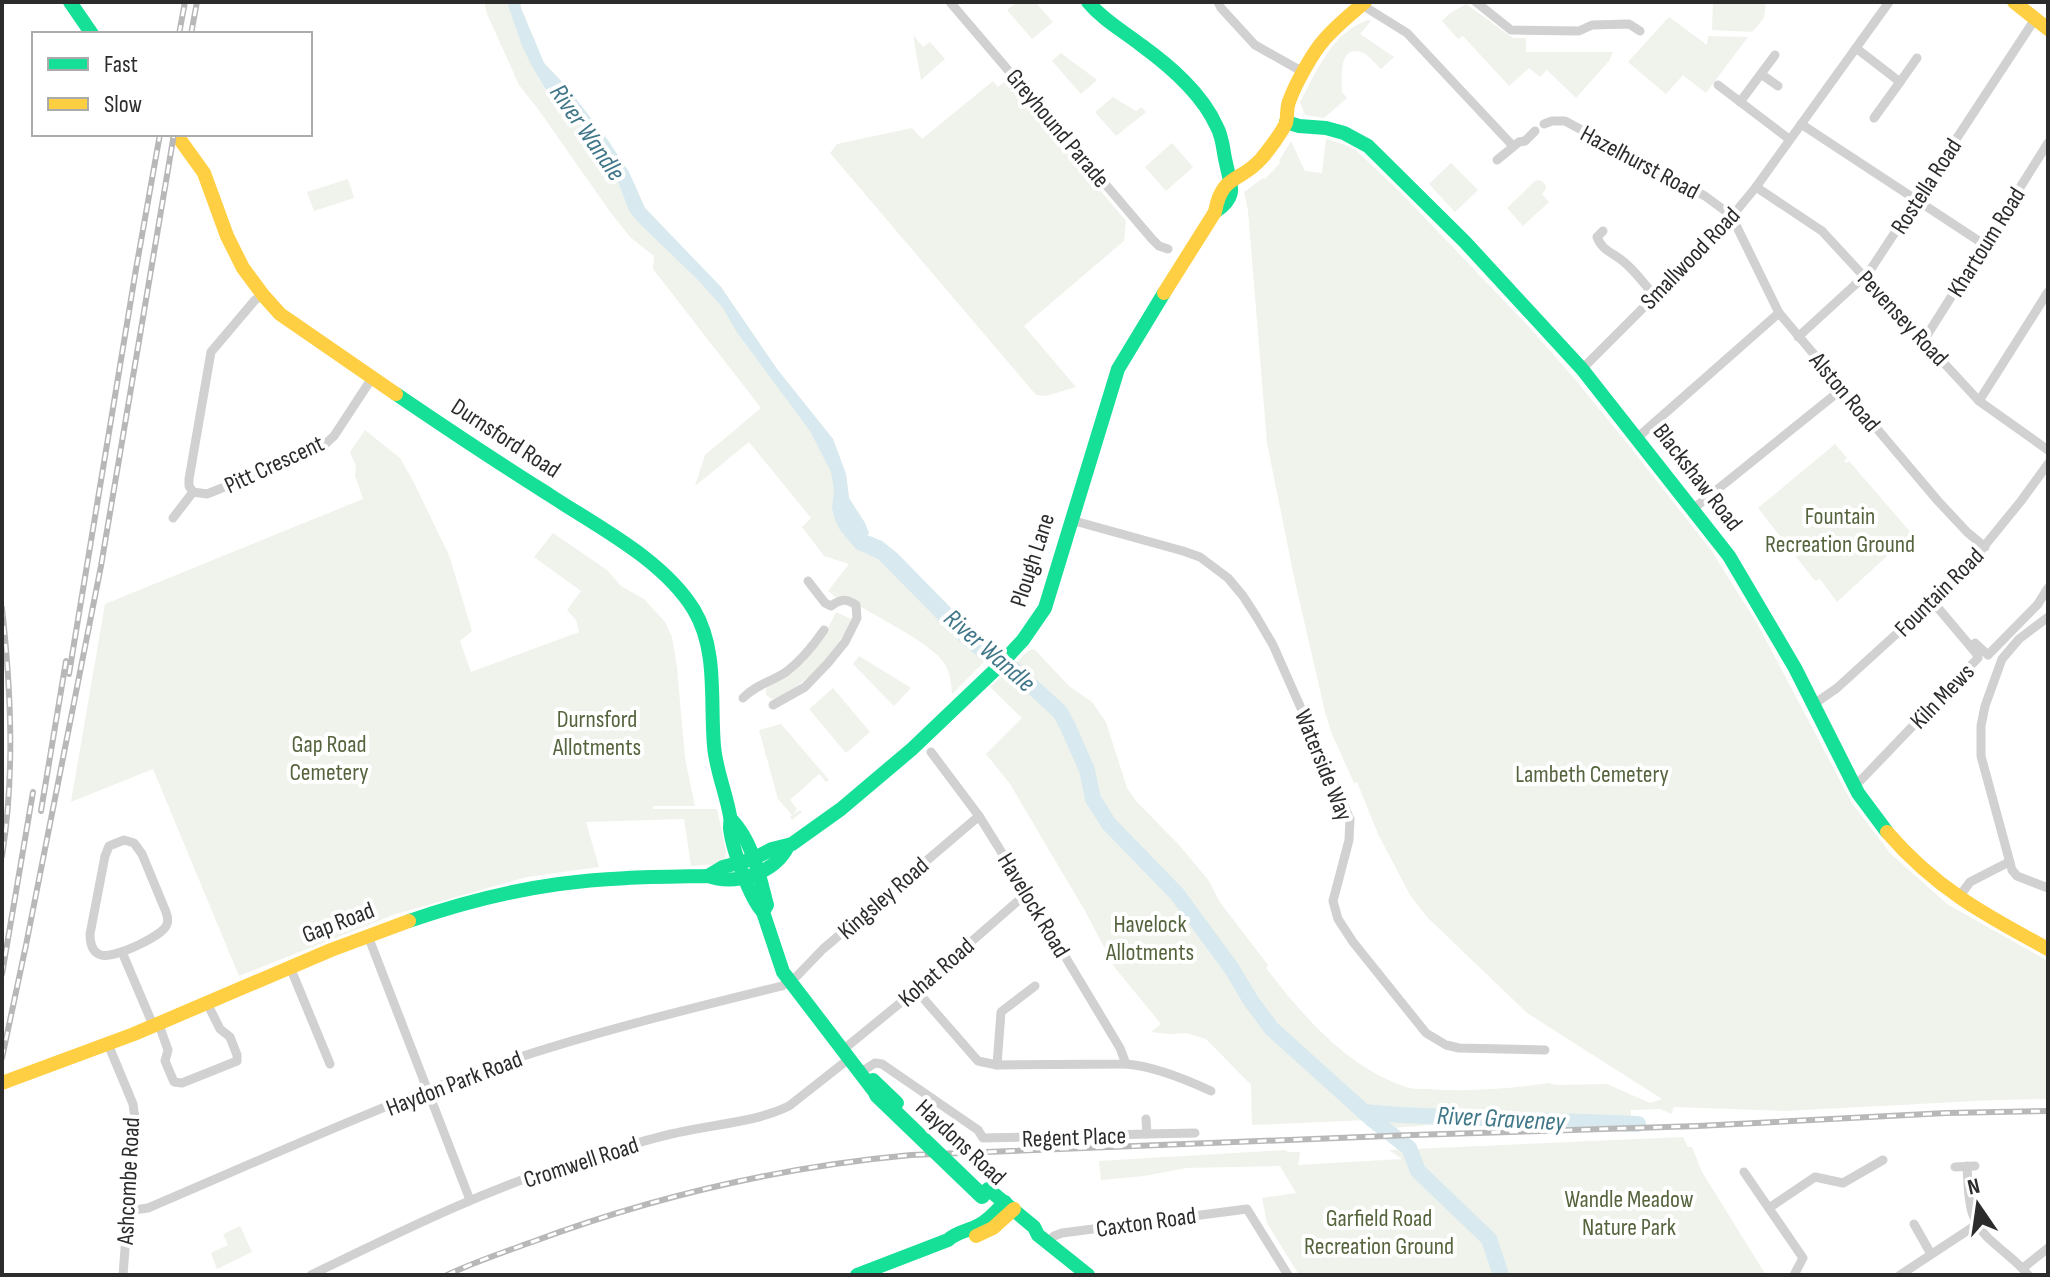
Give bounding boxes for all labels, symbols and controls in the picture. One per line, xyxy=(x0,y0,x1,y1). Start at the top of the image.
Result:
legend xyxy=(32,32,312,136)
text: Fast xyxy=(104,50,138,79)
street label: Greyhound Parade xyxy=(1000,63,1116,194)
water label: River Wandle xyxy=(542,79,631,187)
text: Slow xyxy=(104,90,142,119)
street label: Hazelhurst Road xyxy=(1575,119,1704,206)
street label: Rostella Road xyxy=(1885,133,1968,240)
street label: Khartoum Road xyxy=(1941,182,2032,303)
street label: Smallwood Road xyxy=(1634,201,1746,316)
street label: Pevensey Road xyxy=(1851,265,1954,372)
street label: Alston Road xyxy=(1802,346,1886,438)
street label: Durnsford Road xyxy=(446,392,566,484)
street label: Blackshaw Road xyxy=(1647,418,1748,537)
street label: Pitt Crescent xyxy=(220,429,328,500)
park label: Fountain Recreation Ground xyxy=(1765,502,1915,559)
street label: Plough Lane xyxy=(1004,510,1061,610)
street label: Fountain Road xyxy=(1889,542,1990,643)
water label: River Wandle xyxy=(937,603,1041,699)
street label: Kiln Mews xyxy=(1904,658,1981,735)
park label: Durnsford Allotments xyxy=(552,705,641,762)
street label: Waterside Way xyxy=(1288,705,1359,825)
park label: Gap Road Cemetery xyxy=(289,730,369,787)
park label: Lambeth Cemetery xyxy=(1515,760,1669,789)
street label: Havelock Road xyxy=(991,848,1076,963)
street label: Kingsley Road xyxy=(832,851,935,946)
street label: Gap Road xyxy=(298,896,378,949)
park label: Havelock Allotments xyxy=(1105,910,1194,967)
street label: Kohat Road xyxy=(892,932,980,1013)
street label: Haydon Park Road xyxy=(382,1044,526,1123)
street label: Haydons Road xyxy=(909,1093,1012,1192)
water label: River Graveney xyxy=(1436,1101,1567,1138)
street label: Ashcombe Road xyxy=(111,1117,146,1246)
street label: Regent Place xyxy=(1021,1121,1127,1154)
street label: Cromwell Road xyxy=(520,1130,642,1195)
north arrow xyxy=(1938,1165,2018,1245)
text: N xyxy=(1965,1172,1983,1201)
park label: Wandle Meadow Nature Park xyxy=(1565,1185,1693,1242)
street label: Caxton Road xyxy=(1094,1201,1198,1244)
park label: Garfield Road Recreation Ground xyxy=(1304,1204,1454,1261)

